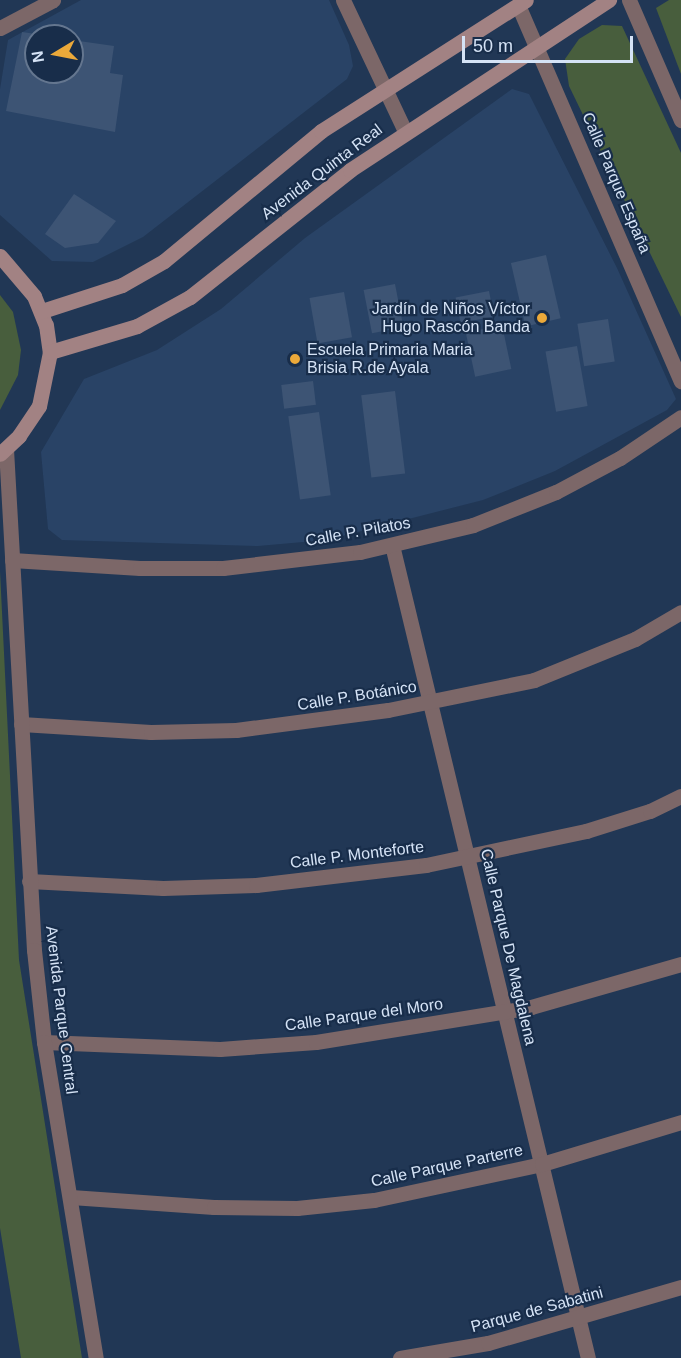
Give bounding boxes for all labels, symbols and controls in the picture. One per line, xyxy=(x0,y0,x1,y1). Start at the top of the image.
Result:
north arrow xyxy=(24,24,84,84)
scale bar xyxy=(465,24,636,62)
text: 50 m xyxy=(473,36,513,56)
text: N xyxy=(28,50,47,64)
street label: Calle Parque España xyxy=(578,110,654,256)
street label: Avenida Quinta Real xyxy=(258,120,386,224)
place label: Jardín de Niños Víctor Hugo Rascón Banda xyxy=(372,299,530,337)
marker: Jardín de Niños Víctor Hugo Rascón Banda xyxy=(535,311,549,325)
place label: Escuela Primaria Maria Brisia R.de Ayala xyxy=(307,340,472,378)
marker: Escuela Primaria Maria Brisia R.de Ayala xyxy=(288,352,302,366)
street label: Calle P. Pilatos xyxy=(304,513,412,551)
street label: Calle P. Botánico xyxy=(296,677,418,715)
street label: Calle P. Monteforte xyxy=(289,837,425,873)
street label: Calle Parque De Magdalena xyxy=(476,847,540,1047)
street label: Avenida Parque Central xyxy=(41,925,81,1095)
street label: Calle Parque del Moro xyxy=(284,994,444,1036)
street label: Calle Parque Parterre xyxy=(369,1141,525,1191)
street label: Parque de Sabatini xyxy=(469,1283,605,1337)

